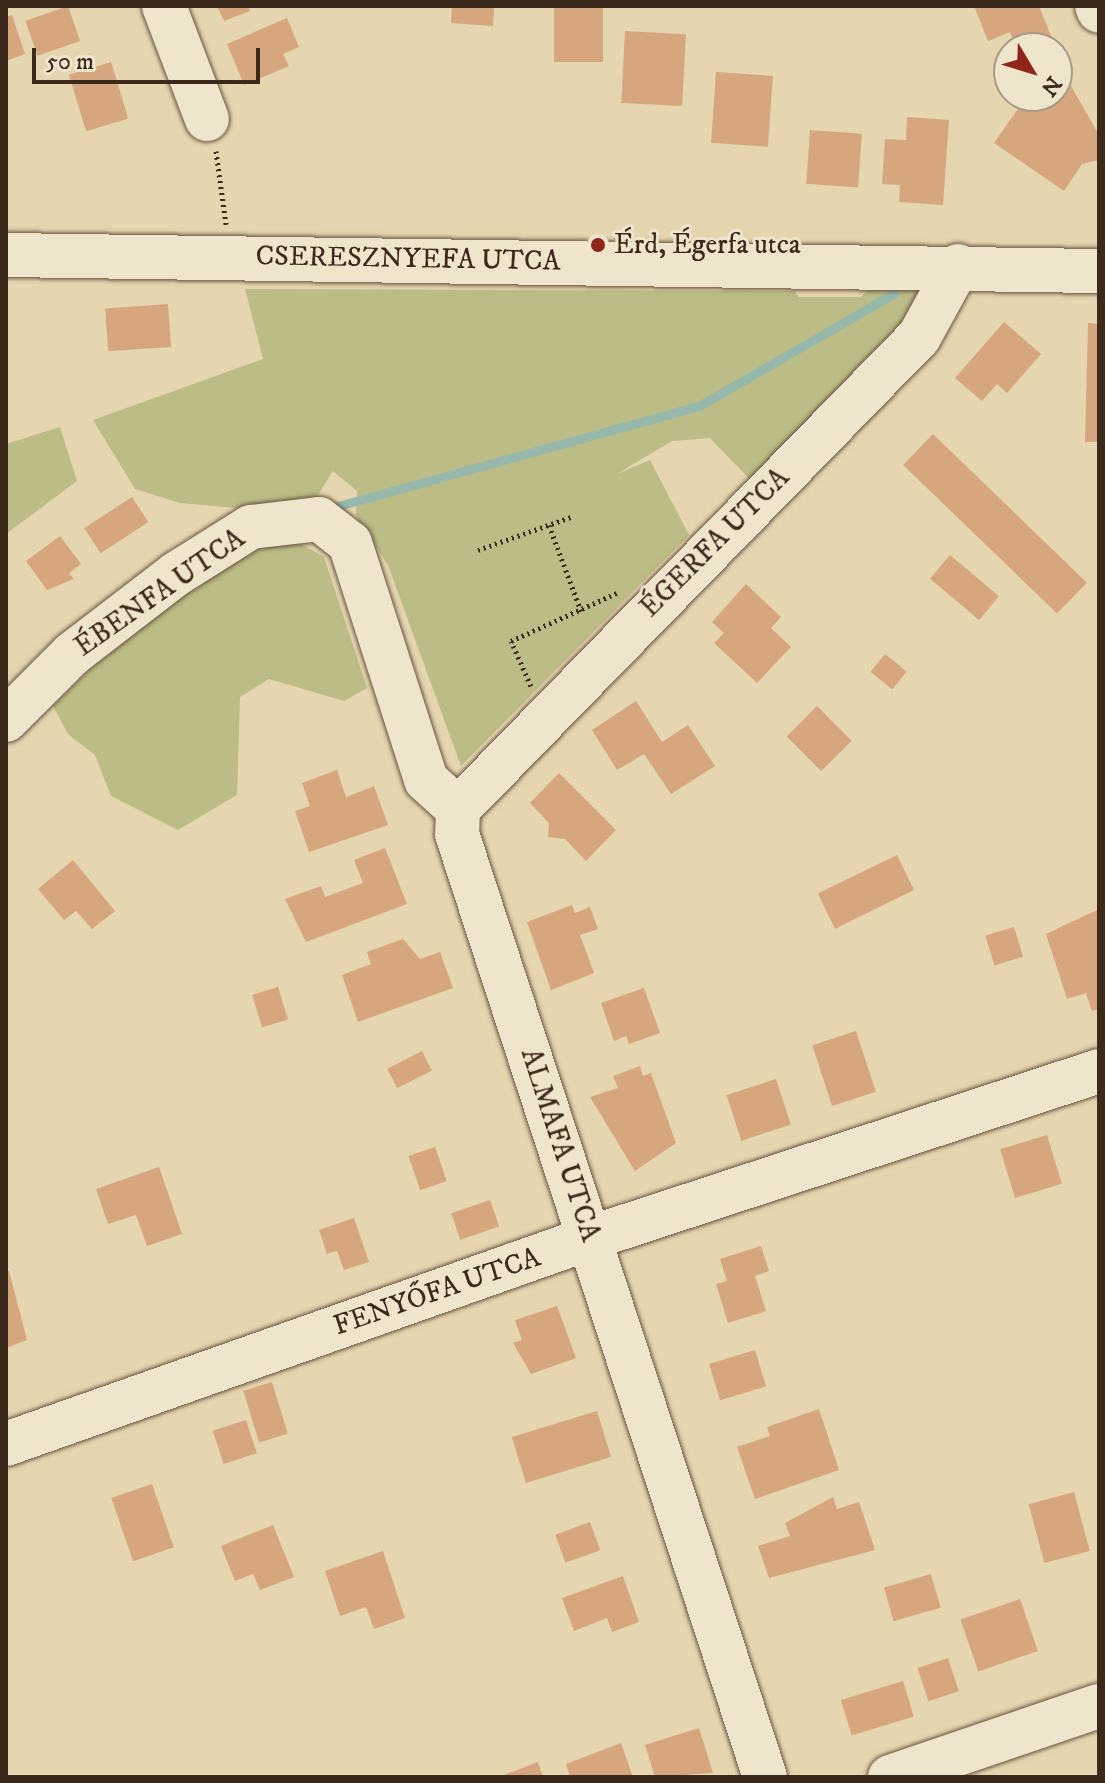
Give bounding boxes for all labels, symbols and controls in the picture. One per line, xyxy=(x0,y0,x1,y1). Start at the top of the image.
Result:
scale bar xyxy=(36,32,264,82)
north arrow xyxy=(993,32,1073,112)
text: 50 m xyxy=(46,47,94,77)
text: N xyxy=(1035,70,1067,101)
place label: Érd, Égerfa utca xyxy=(614,228,801,262)
marker: Érd, Égerfa utca xyxy=(589,236,607,254)
street label: CSERESZNYEFA UTCA xyxy=(255,240,561,278)
street label: ÉGERFA UTCA xyxy=(633,461,797,625)
street label: ÉBENFA UTCA xyxy=(68,522,252,664)
street label: ALMAFA UTCA xyxy=(513,1044,607,1246)
street label: FENYŐFA UTCA xyxy=(329,1241,545,1343)

